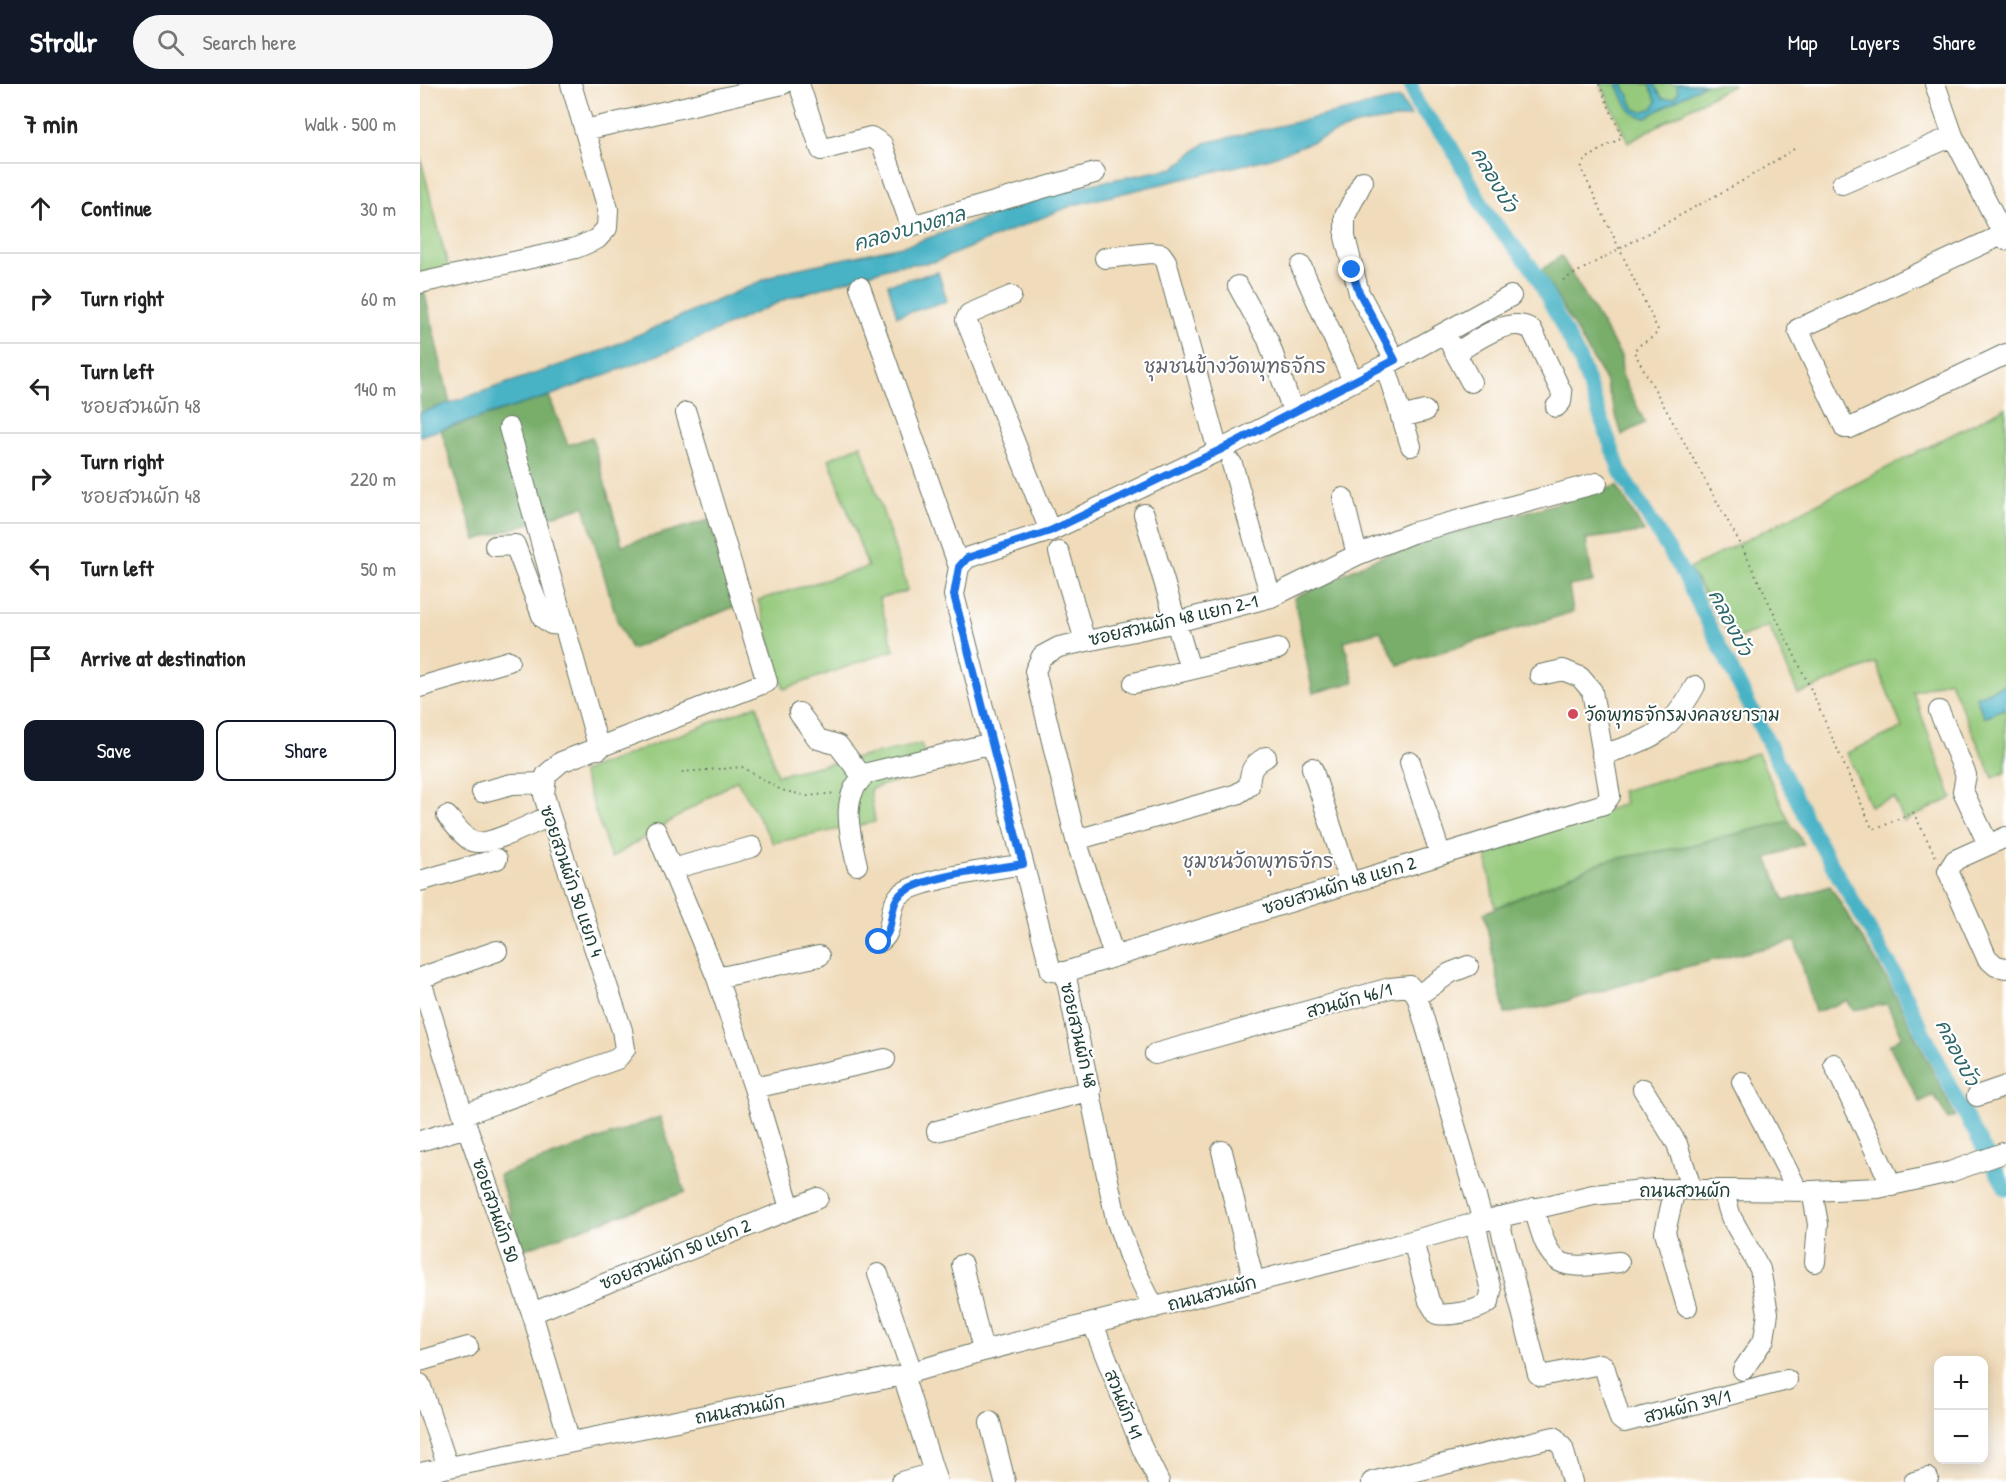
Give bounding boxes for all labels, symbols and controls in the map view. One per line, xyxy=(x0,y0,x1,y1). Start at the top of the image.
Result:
search box xyxy=(133,15,553,69)
text: Strollr xyxy=(30,23,97,61)
icon: search xyxy=(154,26,187,59)
text: Search here xyxy=(202,27,296,57)
text: Map xyxy=(1788,28,1817,57)
text: Layers xyxy=(1850,28,1900,57)
text: Share xyxy=(1933,28,1976,57)
text: 7 min xyxy=(24,106,78,141)
text: Walk · 500 m xyxy=(304,110,396,137)
water label: คลองบัว xyxy=(1465,141,1525,218)
icon: ahead xyxy=(24,192,57,225)
text: Continue xyxy=(81,193,152,223)
text: 30 m xyxy=(360,195,396,222)
water label: คลองบางตาล xyxy=(850,199,969,257)
route end xyxy=(1338,256,1364,282)
icon: right xyxy=(24,282,57,315)
text: Turn right xyxy=(81,283,164,313)
text: 60 m xyxy=(361,285,396,312)
district label: ชุมชนข้างวัดพุทธจักร xyxy=(1144,352,1326,382)
text: Turn left xyxy=(81,356,154,386)
icon: left xyxy=(24,372,57,405)
text: 140 m xyxy=(354,375,396,402)
text: ซอยสวนผัก 48 xyxy=(81,392,201,419)
text: Turn right xyxy=(81,446,164,476)
icon: right xyxy=(24,462,57,495)
text: 220 m xyxy=(350,465,396,492)
text: ซอยสวนผัก 48 xyxy=(81,482,201,509)
icon: left xyxy=(24,552,57,585)
text: Turn left xyxy=(81,553,154,583)
text: 50 m xyxy=(360,555,396,582)
water label: คลองบัว xyxy=(1703,584,1760,661)
street label: ซอยสวนผัก 48 แยก 2-1 xyxy=(1086,588,1260,652)
icon: arrive xyxy=(24,642,57,675)
text: Arrive at destination xyxy=(81,643,246,673)
place label: วัดพุทธจักรมงคลชยาราม xyxy=(1585,702,1780,729)
marker: วัดพุทธจักรมงคลชยาราม xyxy=(1566,707,1580,721)
button: Save xyxy=(24,720,204,781)
button: Share xyxy=(216,720,396,781)
street label: ซอยสวนผัก 50 แยก 4 xyxy=(534,802,610,960)
district label: ชุมชนวัดพุทธจักร xyxy=(1182,847,1334,877)
street label: ซอยสวนผัก 48 แยก 2 xyxy=(1259,850,1419,920)
route start xyxy=(865,928,891,954)
street label: สวนผัก 46/1 xyxy=(1303,977,1395,1023)
street label: ซอยสวนผัก 48 xyxy=(1055,980,1103,1090)
water label: คลองบัว xyxy=(1930,1014,1987,1091)
street label: ซอยสวนผัก 50 xyxy=(466,1154,526,1266)
street label: ถนนสวนผัก xyxy=(1639,1178,1731,1203)
street label: ซอยสวนผัก 50 แยก 2 xyxy=(596,1212,755,1296)
street label: ถนนสวนผัก xyxy=(1165,1269,1259,1317)
map controls xyxy=(1934,1356,1988,1464)
button: + xyxy=(1934,1356,1988,1410)
street label: สวนผัก 41 xyxy=(1099,1366,1149,1442)
street label: สวนผัก 39/1 xyxy=(1641,1383,1733,1429)
street label: ถนนสวนผัก xyxy=(693,1388,787,1430)
button: − xyxy=(1934,1410,1988,1464)

